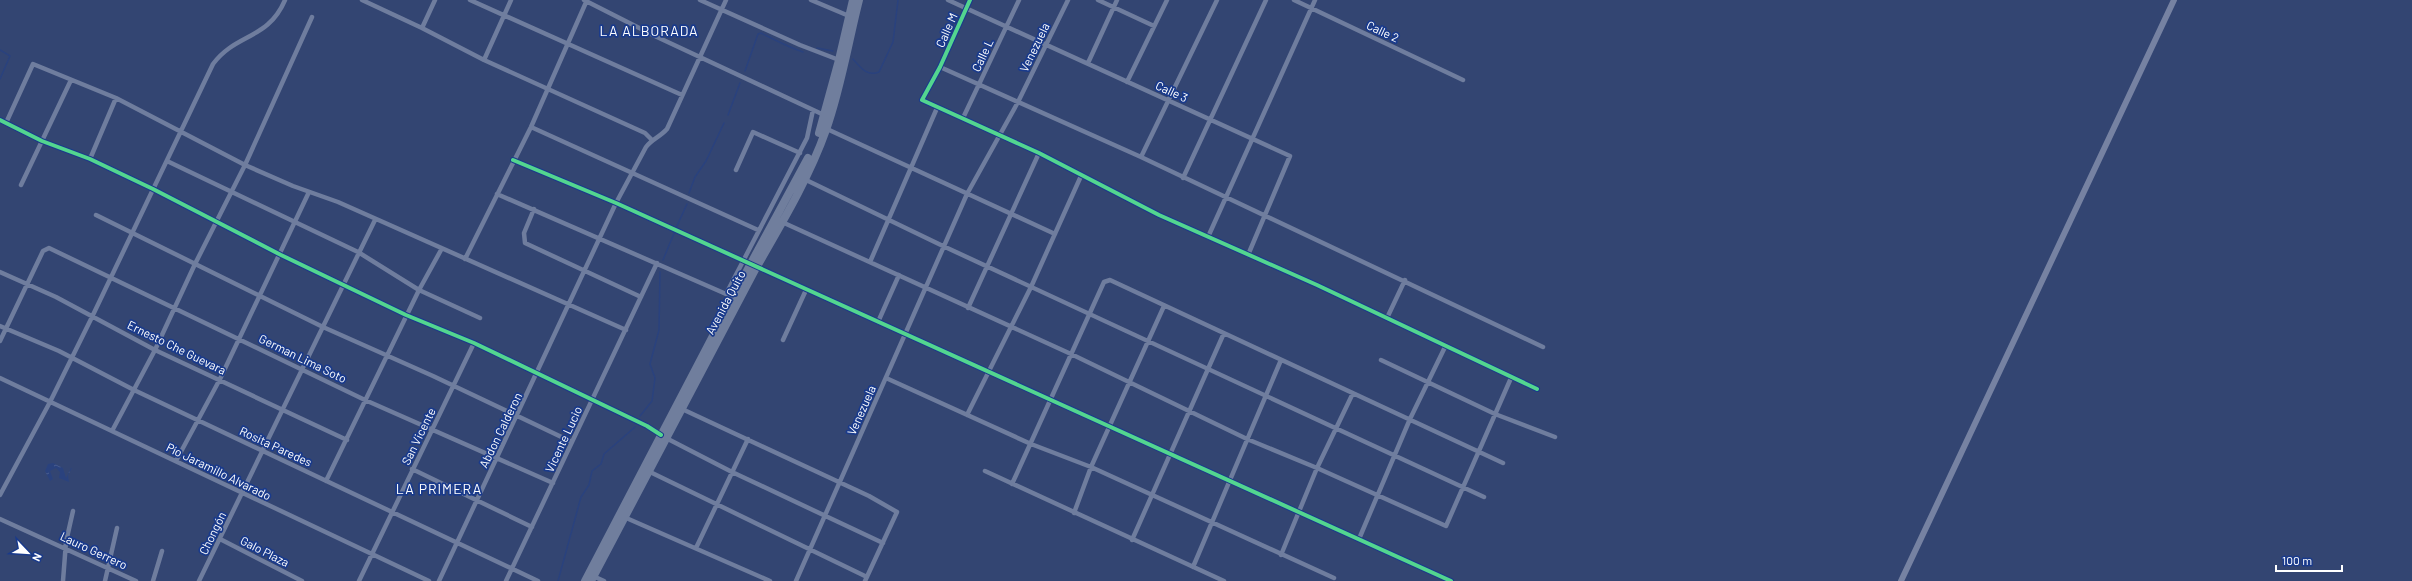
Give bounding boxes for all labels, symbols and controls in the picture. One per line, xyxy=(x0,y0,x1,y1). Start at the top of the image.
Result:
street label: Calle M xyxy=(932,11,960,49)
street label: Calle 2 xyxy=(1365,17,1401,45)
street label: Venezuela xyxy=(1016,20,1052,74)
district label: LA ALBORADA xyxy=(599,22,699,39)
street label: Calle L xyxy=(968,36,996,74)
street label: Calle 3 xyxy=(1154,78,1190,104)
street label: Avenida Quito xyxy=(702,268,748,336)
street label: Ernesto Che Guevara xyxy=(125,317,229,377)
street label: German Lima Soto xyxy=(257,331,349,385)
street label: Venezuela xyxy=(844,383,878,437)
street label: Abdon Calderon xyxy=(476,390,524,470)
street label: Vicente Lucio xyxy=(542,404,584,474)
street label: San Vicente xyxy=(398,405,438,467)
street label: Rosita Paredes xyxy=(238,423,315,469)
street label: Pío Jaramillo Alvarado xyxy=(164,440,274,502)
district label: LA PRIMERA xyxy=(396,480,482,497)
street label: Chongón xyxy=(196,509,228,557)
street label: Lauro Gerrero xyxy=(58,528,130,572)
north arrow xyxy=(8,533,48,573)
street label: Galo Plaza xyxy=(238,533,292,569)
scale bar xyxy=(2276,547,2342,573)
text: N xyxy=(30,551,45,564)
text: 100 m xyxy=(2282,553,2312,567)

